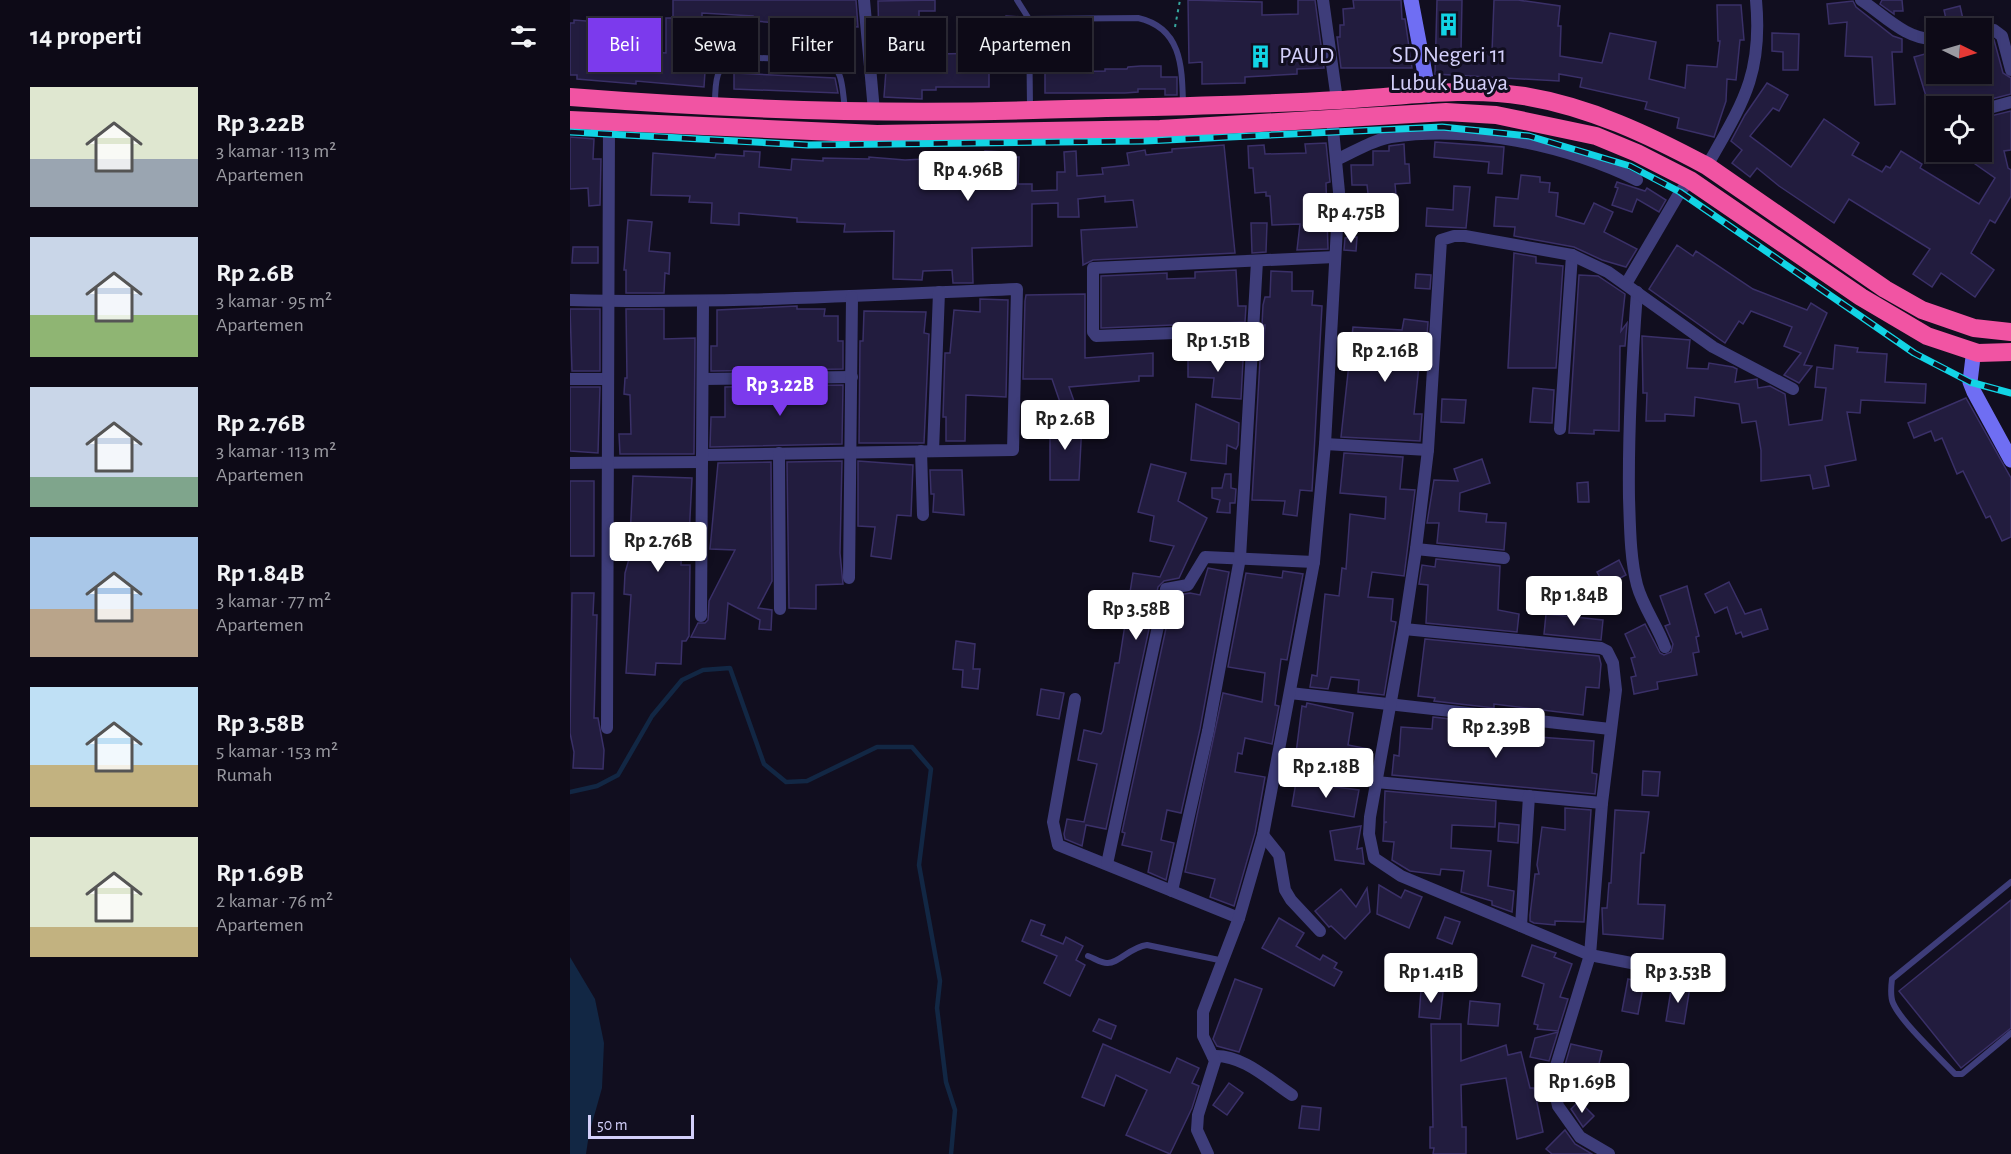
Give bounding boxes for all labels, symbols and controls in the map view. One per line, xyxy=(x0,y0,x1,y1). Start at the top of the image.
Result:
building icon: SD Negeri 11 Lubuk Buaya xyxy=(1436,12,1462,38)
chip: Beli xyxy=(588,18,661,72)
chip: Sewa xyxy=(673,18,758,72)
chip: Filter xyxy=(770,18,854,72)
chip: Baru xyxy=(866,18,946,72)
chip: Apartemen xyxy=(958,18,1092,72)
north arrow xyxy=(1926,18,1992,84)
map controls xyxy=(1926,18,1992,162)
icon: filters xyxy=(507,20,540,53)
text: 14 properti xyxy=(30,23,142,49)
building icon: PAUD xyxy=(1248,43,1274,69)
place label: SD Negeri 11 Lubuk Buaya xyxy=(1390,43,1508,95)
place label: PAUD xyxy=(1279,44,1334,68)
button: locate xyxy=(1926,96,1992,162)
text: Rp 3.22B xyxy=(216,110,305,136)
icon: home xyxy=(78,111,150,183)
text: 3 kamar · 113 m² xyxy=(216,141,336,161)
pin: Rp 4.96B xyxy=(906,151,1030,202)
text: Rp 4.96B xyxy=(933,160,1003,180)
text: Apartemen xyxy=(216,165,304,185)
pin: Rp 4.75B xyxy=(1289,193,1413,244)
text: Rp 4.75B xyxy=(1317,202,1385,222)
text: Rp 2.6B xyxy=(216,260,294,286)
icon: home xyxy=(78,261,150,333)
text: 3 kamar · 95 m² xyxy=(216,291,332,311)
text: Apartemen xyxy=(216,315,304,335)
pin: Rp 1.51B xyxy=(1156,322,1280,373)
text: Rp 1.51B xyxy=(1186,331,1250,351)
pin: Rp 2.16B xyxy=(1323,332,1447,383)
text: Rp 2.16B xyxy=(1351,341,1419,361)
pin: Rp 3.22B xyxy=(718,366,842,417)
text: Rp 3.22B xyxy=(746,375,814,395)
pin: Rp 2.6B xyxy=(1010,400,1120,451)
text: Rp 2.6B xyxy=(1035,409,1095,429)
text: Rp 2.76B xyxy=(216,410,305,436)
icon: home xyxy=(78,411,150,483)
text: 3 kamar · 113 m² xyxy=(216,441,336,461)
text: Apartemen xyxy=(216,465,304,485)
pin: Rp 2.76B xyxy=(596,522,720,573)
text: Rp 2.76B xyxy=(624,531,692,551)
text: Rp 1.84B xyxy=(216,560,304,586)
icon: home xyxy=(78,561,150,633)
pin: Rp 1.84B xyxy=(1512,576,1636,627)
text: Rp 1.84B xyxy=(1540,585,1608,605)
pin: Rp 3.58B xyxy=(1074,590,1198,641)
text: 3 kamar · 77 m² xyxy=(216,591,331,611)
text: Rp 3.58B xyxy=(1102,599,1170,619)
text: Apartemen xyxy=(216,615,304,635)
pin: Rp 2.39B xyxy=(1434,708,1558,759)
text: Rp 3.58B xyxy=(216,710,304,736)
icon: home xyxy=(78,711,150,783)
text: Rp 2.39B xyxy=(1462,717,1530,737)
text: 5 kamar · 153 m² xyxy=(216,741,338,761)
pin: Rp 2.18B xyxy=(1264,748,1388,799)
text: Rp 2.18B xyxy=(1292,757,1360,777)
text: Rumah xyxy=(216,765,272,785)
text: Rp 1.69B xyxy=(216,860,304,886)
icon: home xyxy=(78,861,150,933)
text: 2 kamar · 76 m² xyxy=(216,891,333,911)
text: Apartemen xyxy=(216,915,304,935)
pin: Rp 1.41B xyxy=(1369,953,1493,1004)
pin: Rp 3.53B xyxy=(1616,953,1740,1004)
text: Rp 1.41B xyxy=(1398,962,1464,982)
text: Rp 3.53B xyxy=(1645,962,1711,982)
pin: Rp 1.69B xyxy=(1520,1063,1644,1114)
text: Rp 1.69B xyxy=(1548,1072,1616,1092)
scale bar xyxy=(588,1112,694,1140)
text: 50 m xyxy=(597,1117,628,1133)

